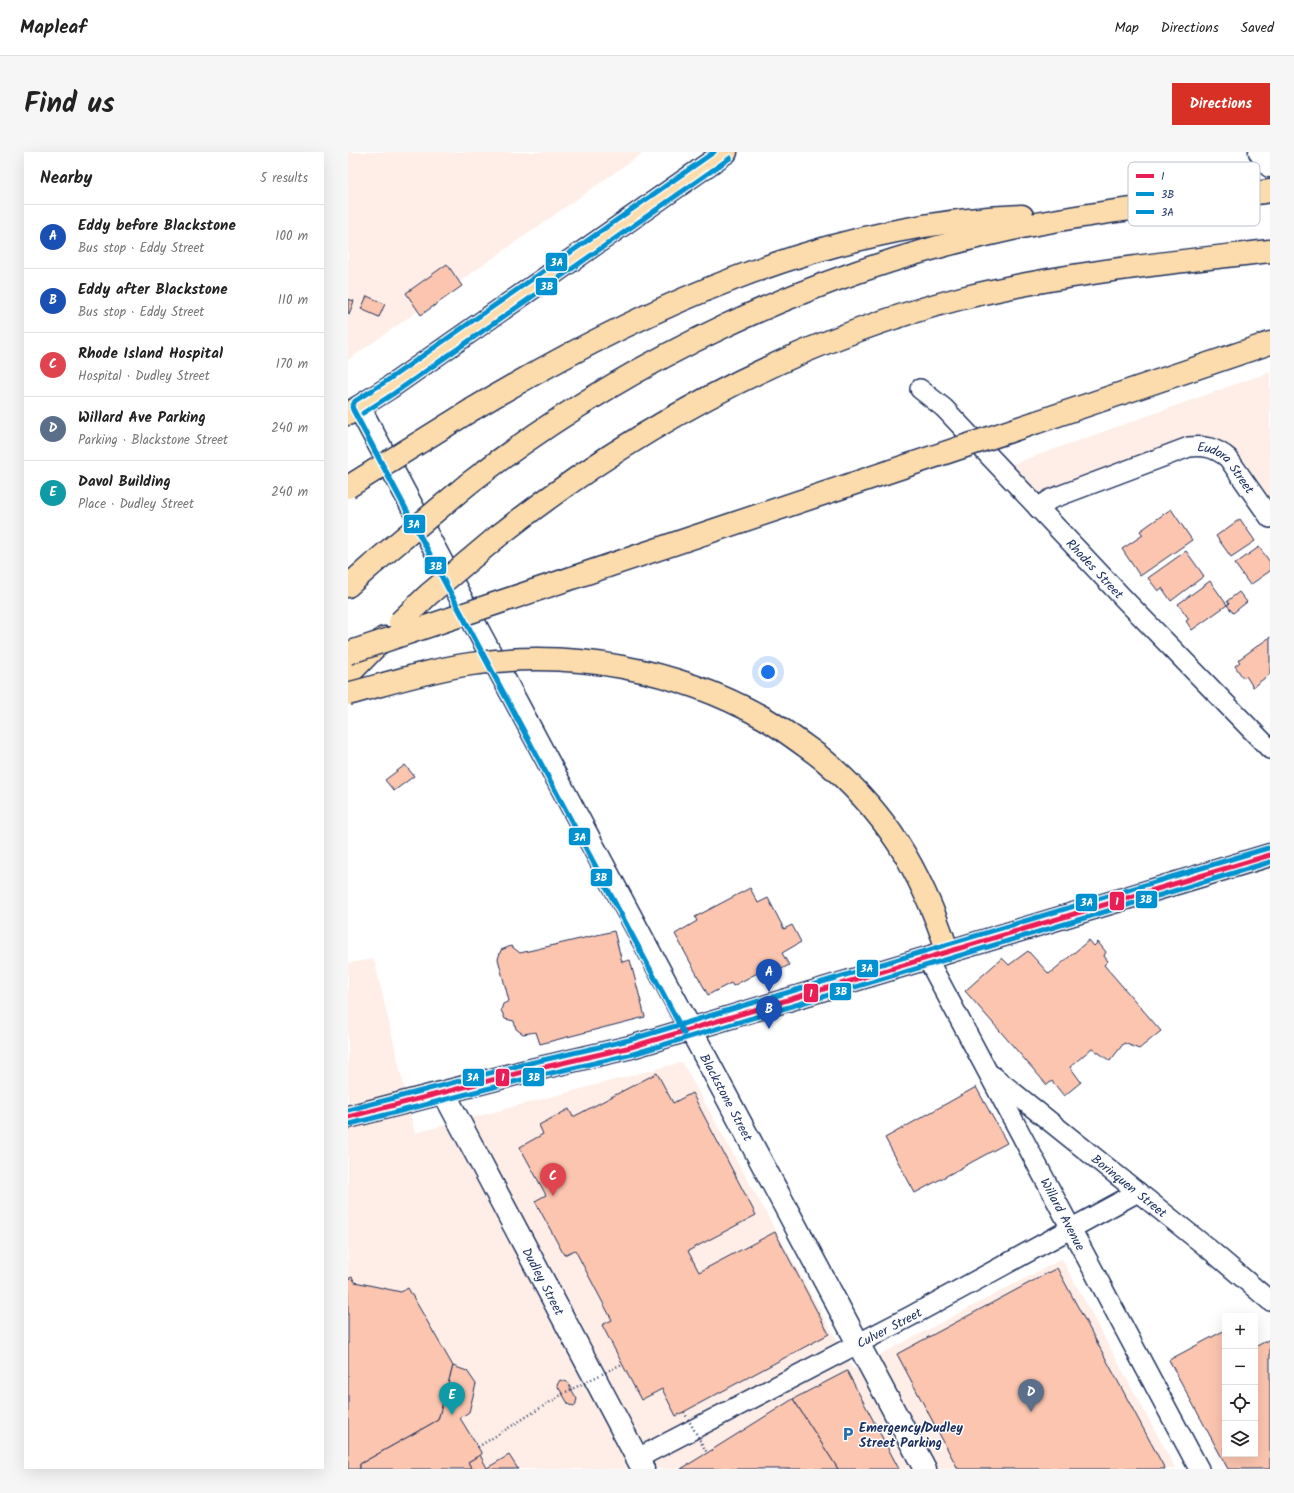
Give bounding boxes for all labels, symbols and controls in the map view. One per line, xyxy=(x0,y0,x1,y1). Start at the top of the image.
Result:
text: Mapleaf xyxy=(20,13,87,43)
text: Map xyxy=(1114,17,1139,39)
text: Directions xyxy=(1161,17,1219,39)
text: Saved xyxy=(1241,17,1274,39)
text: Find us xyxy=(24,82,115,127)
button: Directions xyxy=(1172,83,1270,125)
legend xyxy=(1128,162,1260,226)
text: Nearby xyxy=(40,165,92,192)
text: 5 results xyxy=(260,168,308,189)
text: 1 xyxy=(1161,168,1164,186)
text: 3B xyxy=(1161,186,1174,204)
text: 3A xyxy=(1161,204,1174,222)
text: Eddy before Blackstone xyxy=(78,214,236,238)
text: A xyxy=(49,226,57,247)
text: 100 m xyxy=(275,226,308,247)
text: Bus stop · Eddy Street xyxy=(78,238,204,259)
line badge: 3A xyxy=(545,252,568,272)
text: 3A xyxy=(550,254,564,272)
line badge: 3B xyxy=(535,277,558,296)
text: Eddy after Blackstone xyxy=(78,278,227,302)
text: 3B xyxy=(540,278,554,296)
text: B xyxy=(49,290,57,311)
text: 110 m xyxy=(278,290,308,311)
text: Bus stop · Eddy Street xyxy=(78,302,204,323)
text: Rhode Island Hospital xyxy=(78,342,223,366)
text: C xyxy=(49,354,57,375)
text: 170 m xyxy=(276,354,308,375)
text: Hospital · Dudley Street xyxy=(78,366,210,387)
text: Willard Ave Parking xyxy=(78,406,206,430)
text: D xyxy=(49,418,57,439)
text: 240 m xyxy=(271,418,308,439)
text: Parking · Blackstone Street xyxy=(78,430,228,451)
street label: Eudora Street xyxy=(1197,437,1260,500)
text: Davol Building xyxy=(78,470,171,494)
text: E xyxy=(49,482,57,503)
text: 240 m xyxy=(271,482,308,503)
text: Place · Dudley Street xyxy=(78,494,194,515)
line badge: 3A xyxy=(403,514,426,534)
text: 3A xyxy=(407,516,421,534)
street label: Rhodes Street xyxy=(1060,534,1129,605)
line badge: 3B xyxy=(424,556,447,575)
text: 3B xyxy=(429,558,443,576)
your location xyxy=(758,662,778,682)
line badge: 3A xyxy=(568,827,591,846)
text: 3A xyxy=(573,829,587,847)
line badge: 3B xyxy=(590,868,613,887)
text: 3B xyxy=(594,869,608,887)
line badge: 3B xyxy=(1135,890,1158,909)
line badge: 1 xyxy=(1109,891,1125,911)
text: 3B xyxy=(1139,891,1153,909)
line badge: 3A xyxy=(1075,893,1098,912)
text: 1 xyxy=(1115,893,1119,911)
text: 3A xyxy=(1080,894,1094,912)
pin: A xyxy=(756,959,782,992)
line badge: 3A xyxy=(856,959,879,978)
text: 3A xyxy=(860,960,874,978)
line badge: 3B xyxy=(829,982,852,1001)
line badge: 1 xyxy=(803,983,819,1003)
text: 3B xyxy=(834,983,848,1001)
text: 1 xyxy=(809,985,813,1003)
pin: B xyxy=(756,996,782,1029)
street label: Blackstone Street xyxy=(693,1050,758,1146)
line badge: 3B xyxy=(522,1067,545,1087)
line badge: 3A xyxy=(462,1068,485,1087)
line badge: 1 xyxy=(495,1068,510,1087)
text: 3A xyxy=(466,1069,480,1087)
text: 1 xyxy=(501,1069,505,1087)
text: 3B xyxy=(527,1069,541,1087)
street label: Borinquen Street xyxy=(1086,1150,1172,1224)
pin: C xyxy=(540,1163,566,1196)
street label: Willard Avenue xyxy=(1034,1174,1090,1255)
street label: Dudley Street xyxy=(516,1244,569,1321)
street label: Culver Street xyxy=(853,1302,927,1354)
map controls xyxy=(1222,1313,1258,1457)
button: + xyxy=(1222,1313,1258,1349)
button: − xyxy=(1222,1349,1258,1385)
pin: D xyxy=(1018,1379,1044,1412)
pin: E xyxy=(439,1382,465,1415)
button: locate xyxy=(1222,1385,1258,1421)
place label: Emergency/Dudley Street Parking xyxy=(859,1418,963,1454)
button: layers xyxy=(1222,1421,1258,1457)
parking icon: Emergency/Dudley Street Parking xyxy=(840,1426,856,1442)

